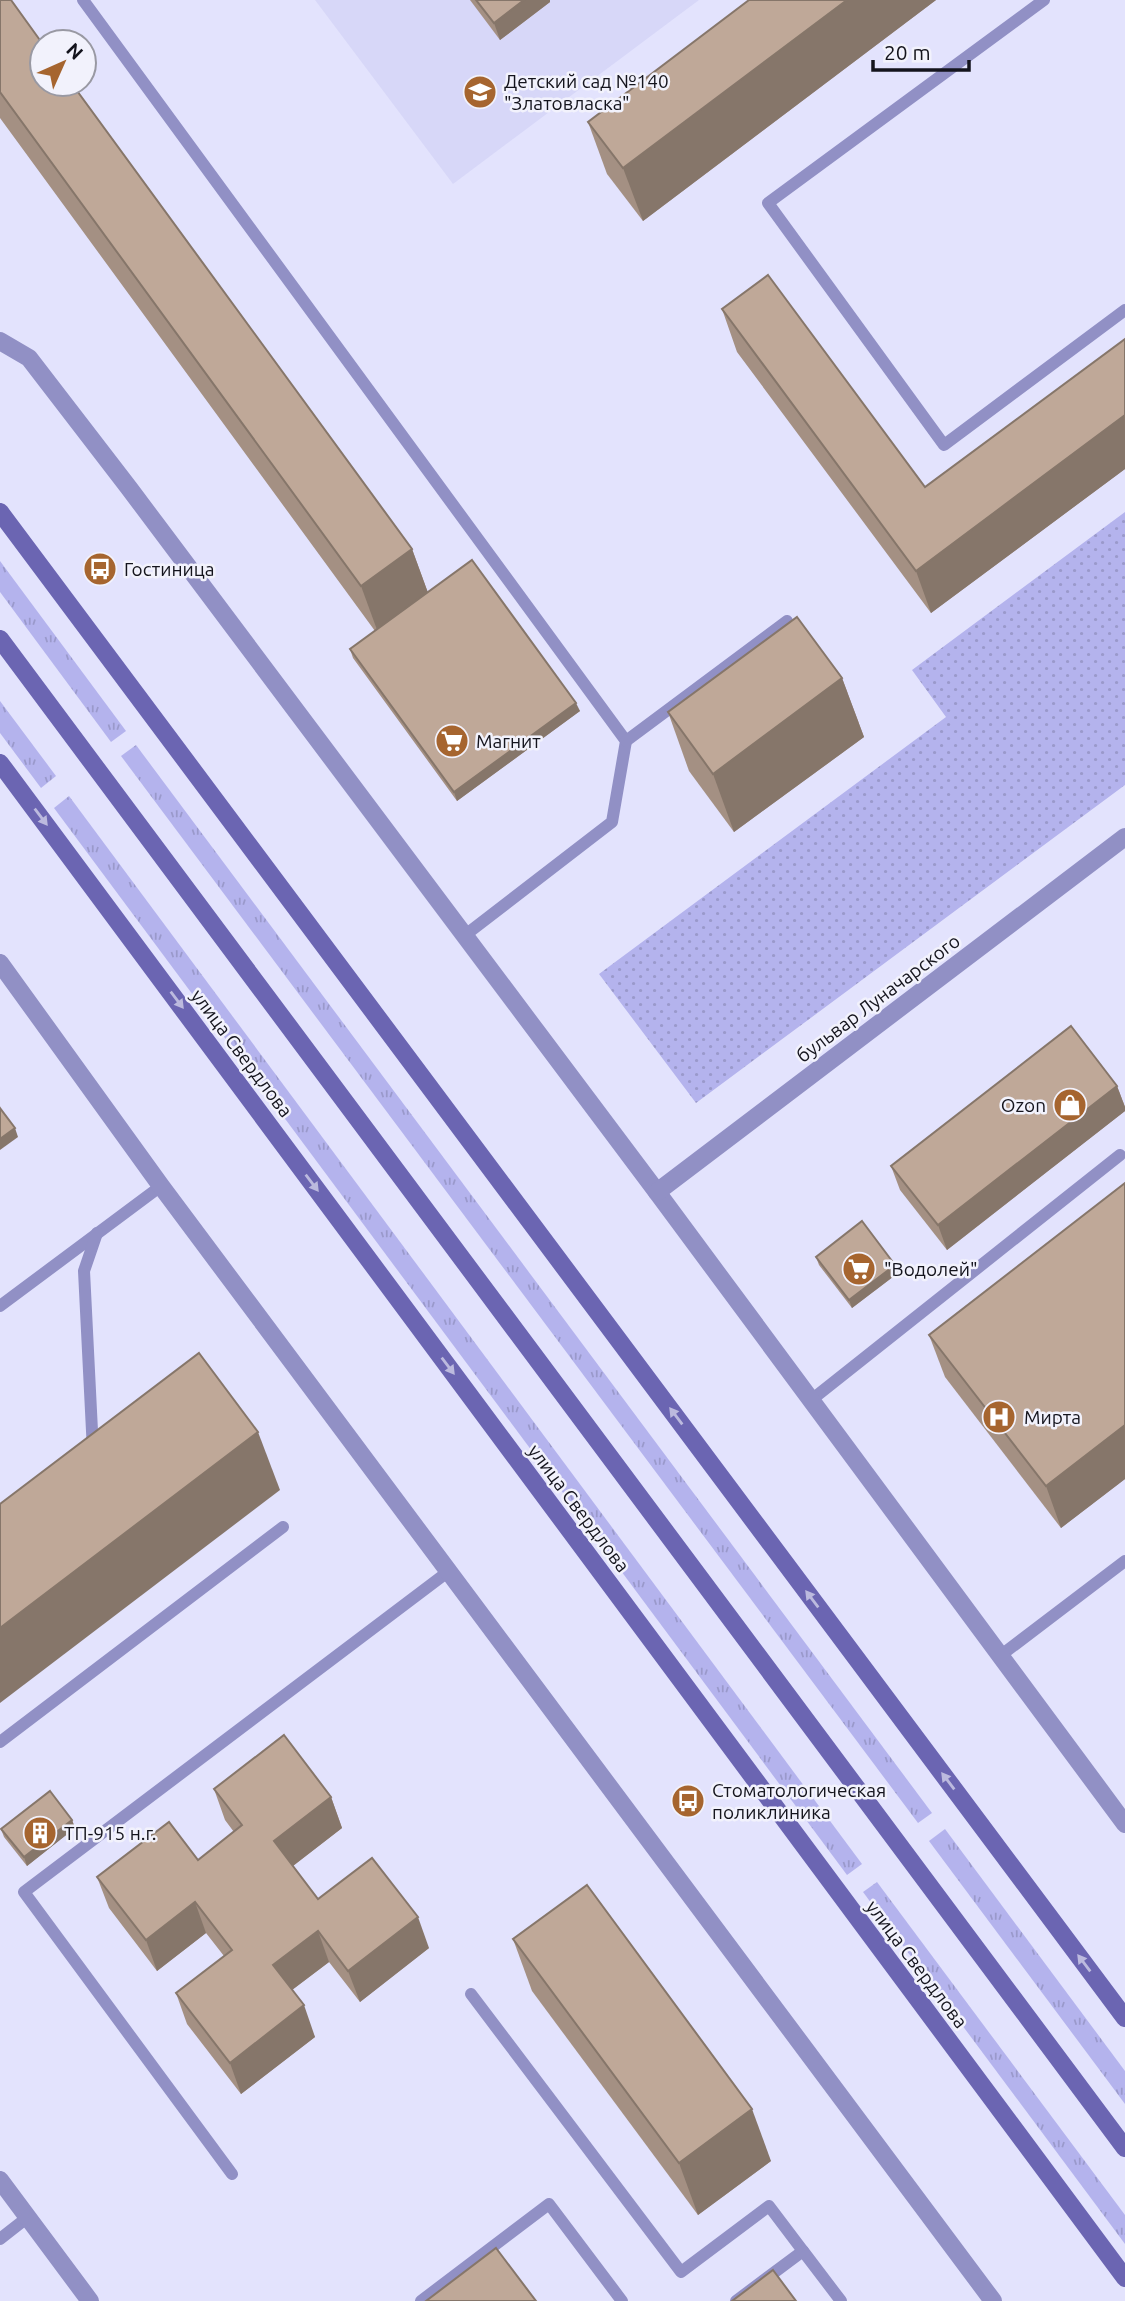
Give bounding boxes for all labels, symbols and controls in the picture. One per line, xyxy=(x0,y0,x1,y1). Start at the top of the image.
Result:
north arrow xyxy=(28,28,98,98)
scale bar xyxy=(873,28,969,72)
text: N xyxy=(62,38,88,64)
text: 20 m xyxy=(884,40,931,64)
place label: Детский сад №140 "Златовласка" xyxy=(504,70,669,114)
school or university icon: Детский сад №140 "Златовласка" xyxy=(461,73,499,111)
bus stop icon: Гостиница xyxy=(81,550,119,588)
place label: Гостиница xyxy=(124,558,215,580)
supermarket icon: Магнит xyxy=(433,722,471,760)
place label: Магнит xyxy=(476,730,541,752)
one-way arrow xyxy=(34,808,49,826)
street label: бульвар Луначарского xyxy=(792,929,964,1067)
street label: улица Свердлова xyxy=(187,985,297,1121)
one-way arrow xyxy=(169,991,183,1009)
shop icon: Ozon xyxy=(1051,1086,1089,1124)
place label: Ozon xyxy=(1001,1094,1046,1116)
one-way arrow xyxy=(305,1174,319,1192)
supermarket icon: "Водолей" xyxy=(840,1250,878,1288)
place label: "Водолей" xyxy=(884,1258,977,1280)
one-way arrow xyxy=(440,1356,455,1374)
hospital icon: Мирта xyxy=(980,1398,1018,1436)
place label: Мирта xyxy=(1024,1406,1081,1428)
one-way arrow xyxy=(668,1408,683,1426)
street label: улица Свердлова xyxy=(524,1440,634,1576)
one-way arrow xyxy=(805,1590,819,1608)
one-way arrow xyxy=(941,1772,955,1790)
place label: Стоматологическая поликлиника xyxy=(712,1779,886,1823)
bus stop icon: Стоматологическая поликлиника xyxy=(669,1782,707,1820)
building icon: ТП-915 н.г. xyxy=(21,1814,59,1852)
place label: ТП-915 н.г. xyxy=(64,1822,157,1844)
street label: улица Свердлова xyxy=(862,1896,972,2032)
one-way arrow xyxy=(1077,1954,1091,1972)

